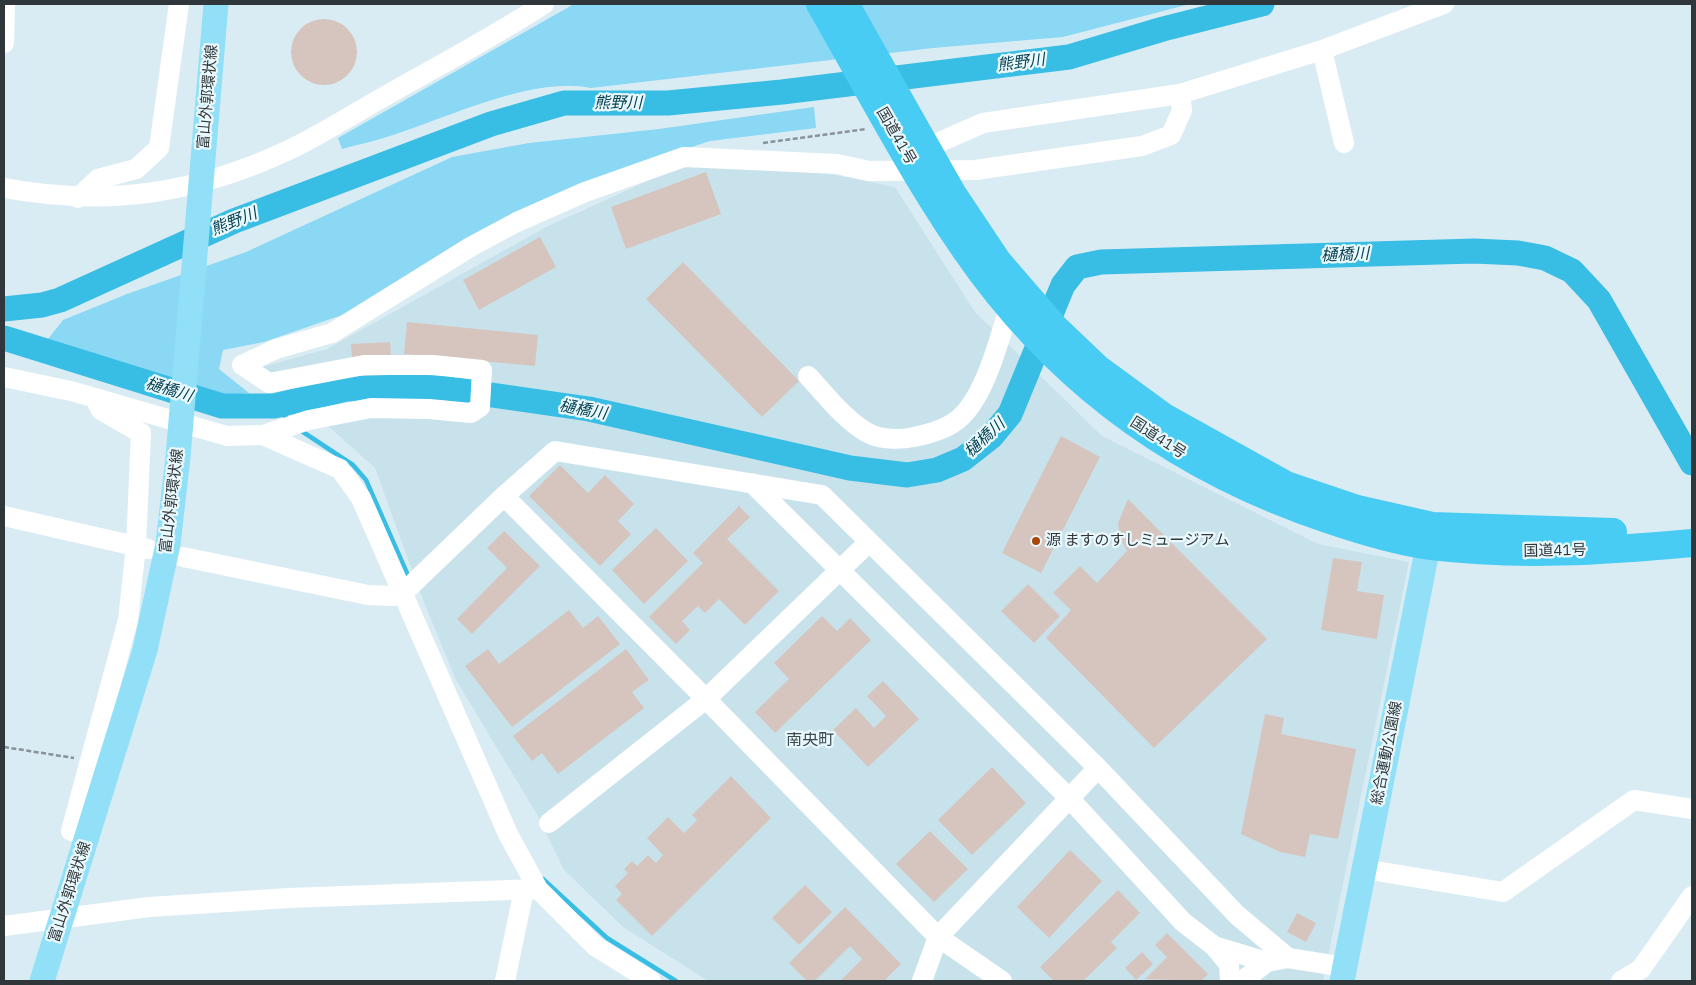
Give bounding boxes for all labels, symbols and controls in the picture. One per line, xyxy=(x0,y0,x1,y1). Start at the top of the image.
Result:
street label: 富山外郭環状線 xyxy=(194,44,222,150)
water label: 熊野川 xyxy=(996,51,1046,75)
water label: 熊野川 xyxy=(594,93,642,113)
street label: 国道41号 xyxy=(872,104,920,168)
water label: 熊野川 xyxy=(208,204,260,240)
water label: 樋橋川 xyxy=(1321,245,1369,265)
water label: 樋橋川 xyxy=(143,374,195,406)
water label: 樋橋川 xyxy=(558,396,608,424)
street label: 国道41号 xyxy=(1127,413,1189,463)
water label: 樋橋川 xyxy=(961,415,1009,461)
street label: 富山外郭環状線 xyxy=(157,448,187,554)
place label: 源 ますのすしミュージアム xyxy=(1046,532,1230,550)
marker: 源 ますのすしミュージアム xyxy=(1030,535,1042,547)
street label: 国道41号 xyxy=(1523,541,1587,561)
street label: 総合運動公園線 xyxy=(1368,700,1406,806)
district label: 南央町 xyxy=(786,730,834,750)
street label: 富山外郭環状線 xyxy=(45,839,95,945)

